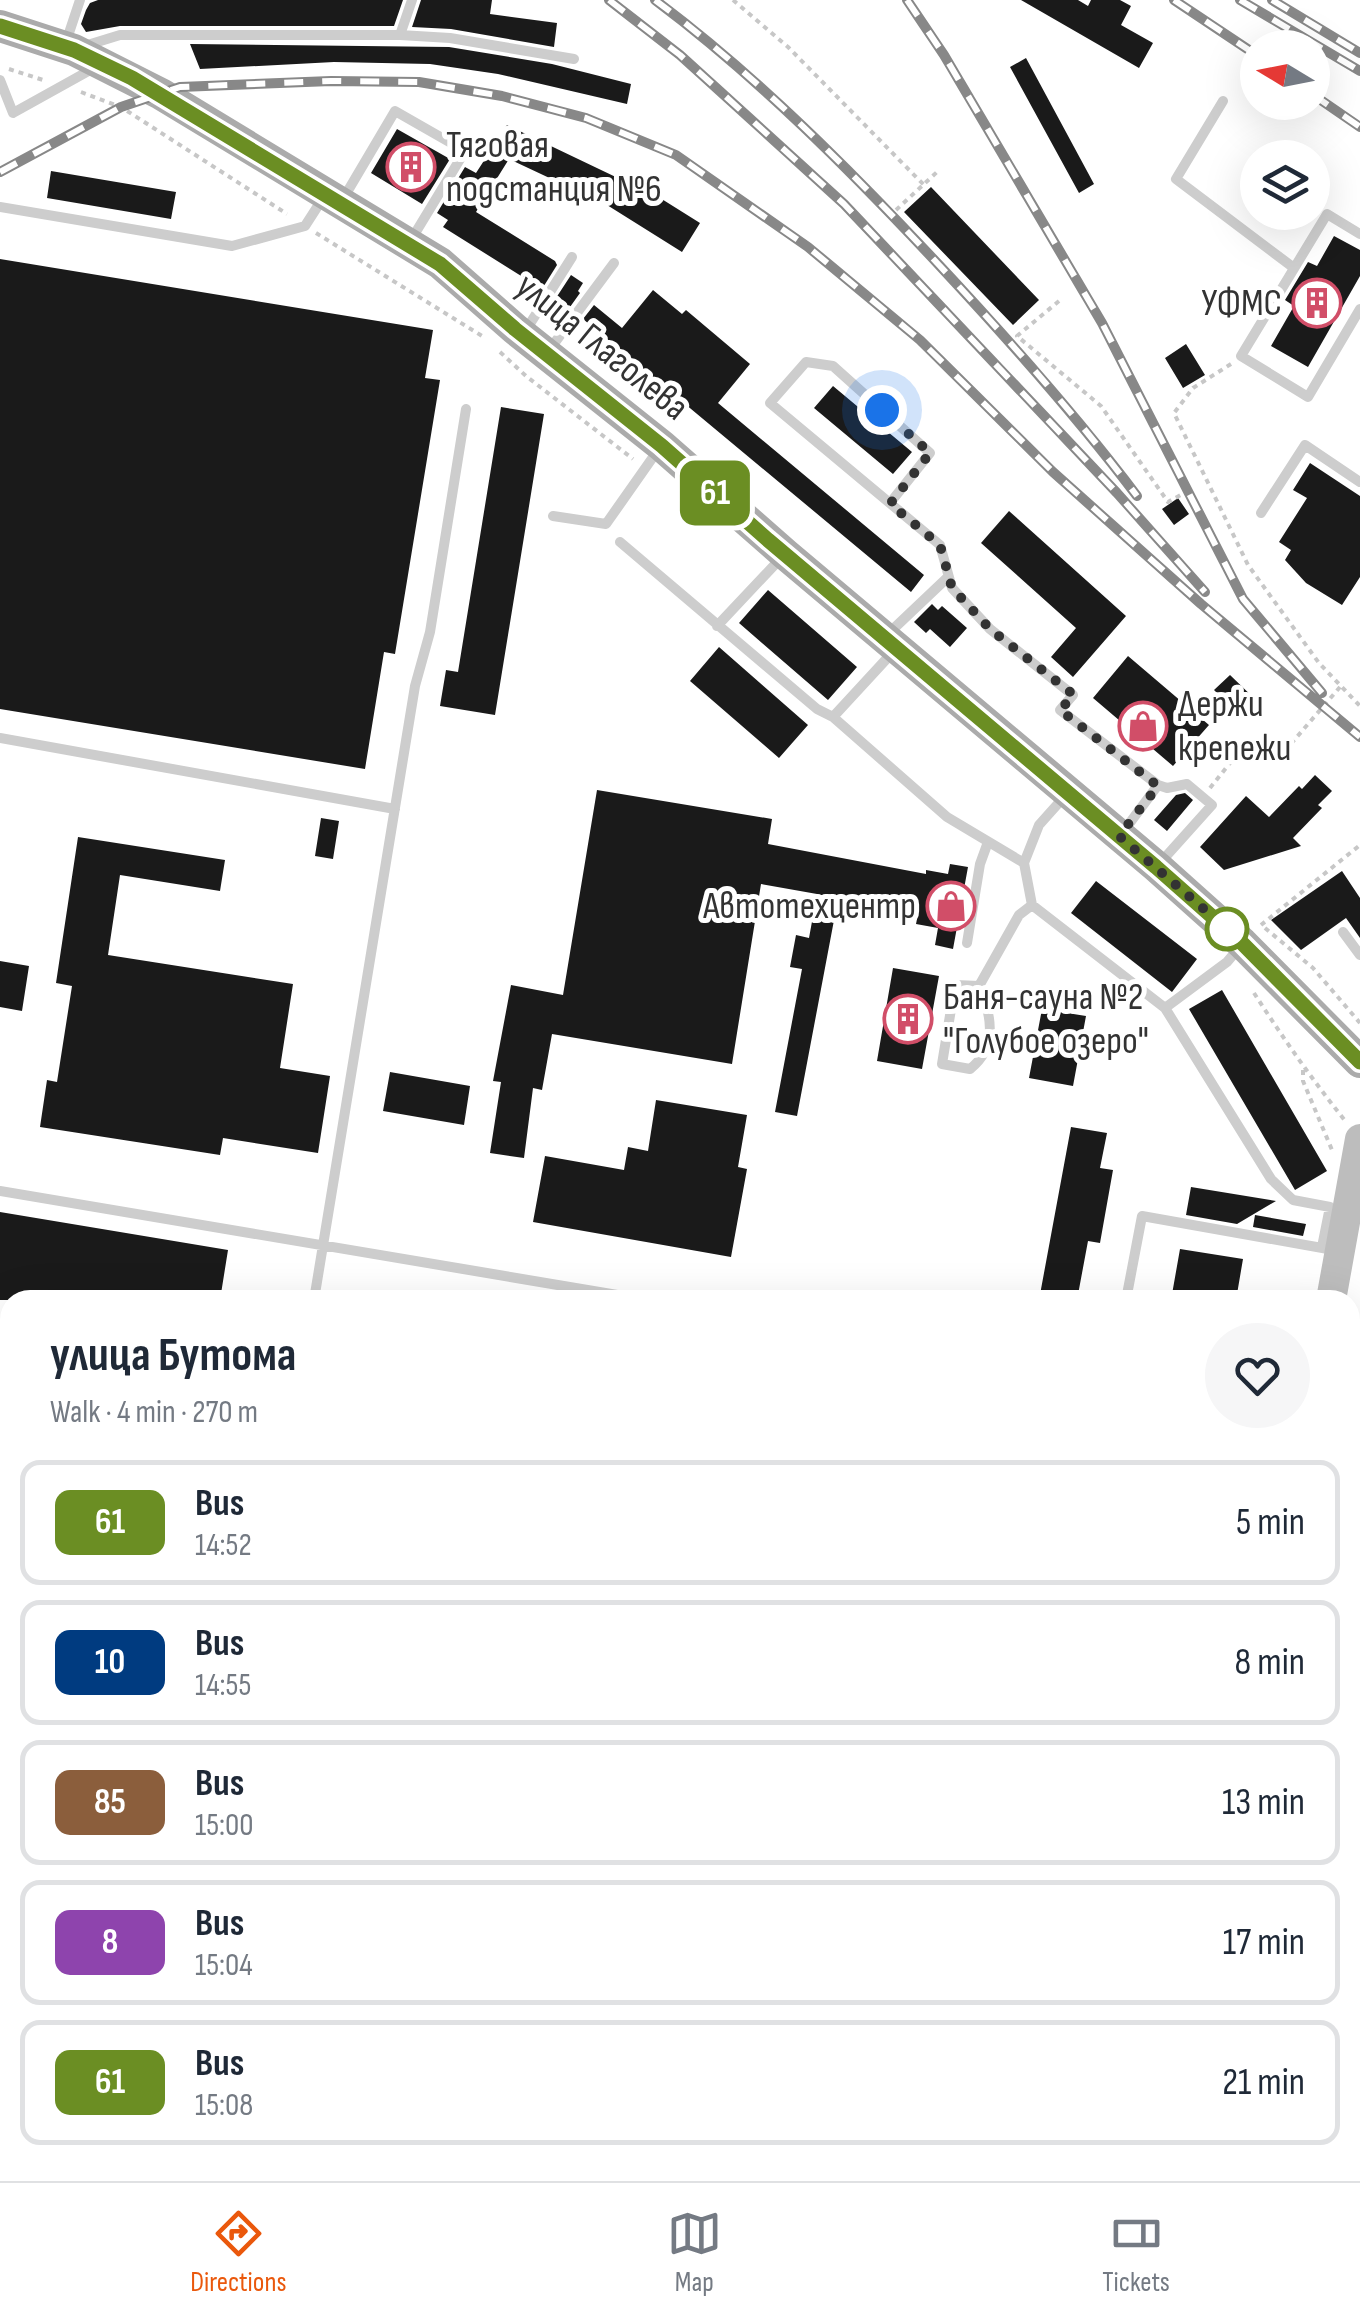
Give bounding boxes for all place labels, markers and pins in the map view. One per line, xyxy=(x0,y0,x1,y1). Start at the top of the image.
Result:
place label: Тяговая подстанция №6 xyxy=(446,123,662,212)
building icon: Тяговая подстанция №6 xyxy=(385,141,437,193)
building icon: УФМС xyxy=(1291,277,1343,329)
place label: УФМС xyxy=(1201,281,1282,326)
place label: Держи крепежи xyxy=(1178,682,1291,771)
shop icon: Держи крепежи xyxy=(1117,700,1169,752)
shop icon: Автотехцентр xyxy=(925,880,977,932)
place label: Автотехцентр xyxy=(702,884,916,929)
unlabelled marker xyxy=(1206,908,1248,950)
place label: Баня-сауна №2 "Голубое озеро" xyxy=(943,975,1149,1064)
building icon: Баня-сауна №2 "Голубое озеро" xyxy=(882,993,934,1045)

